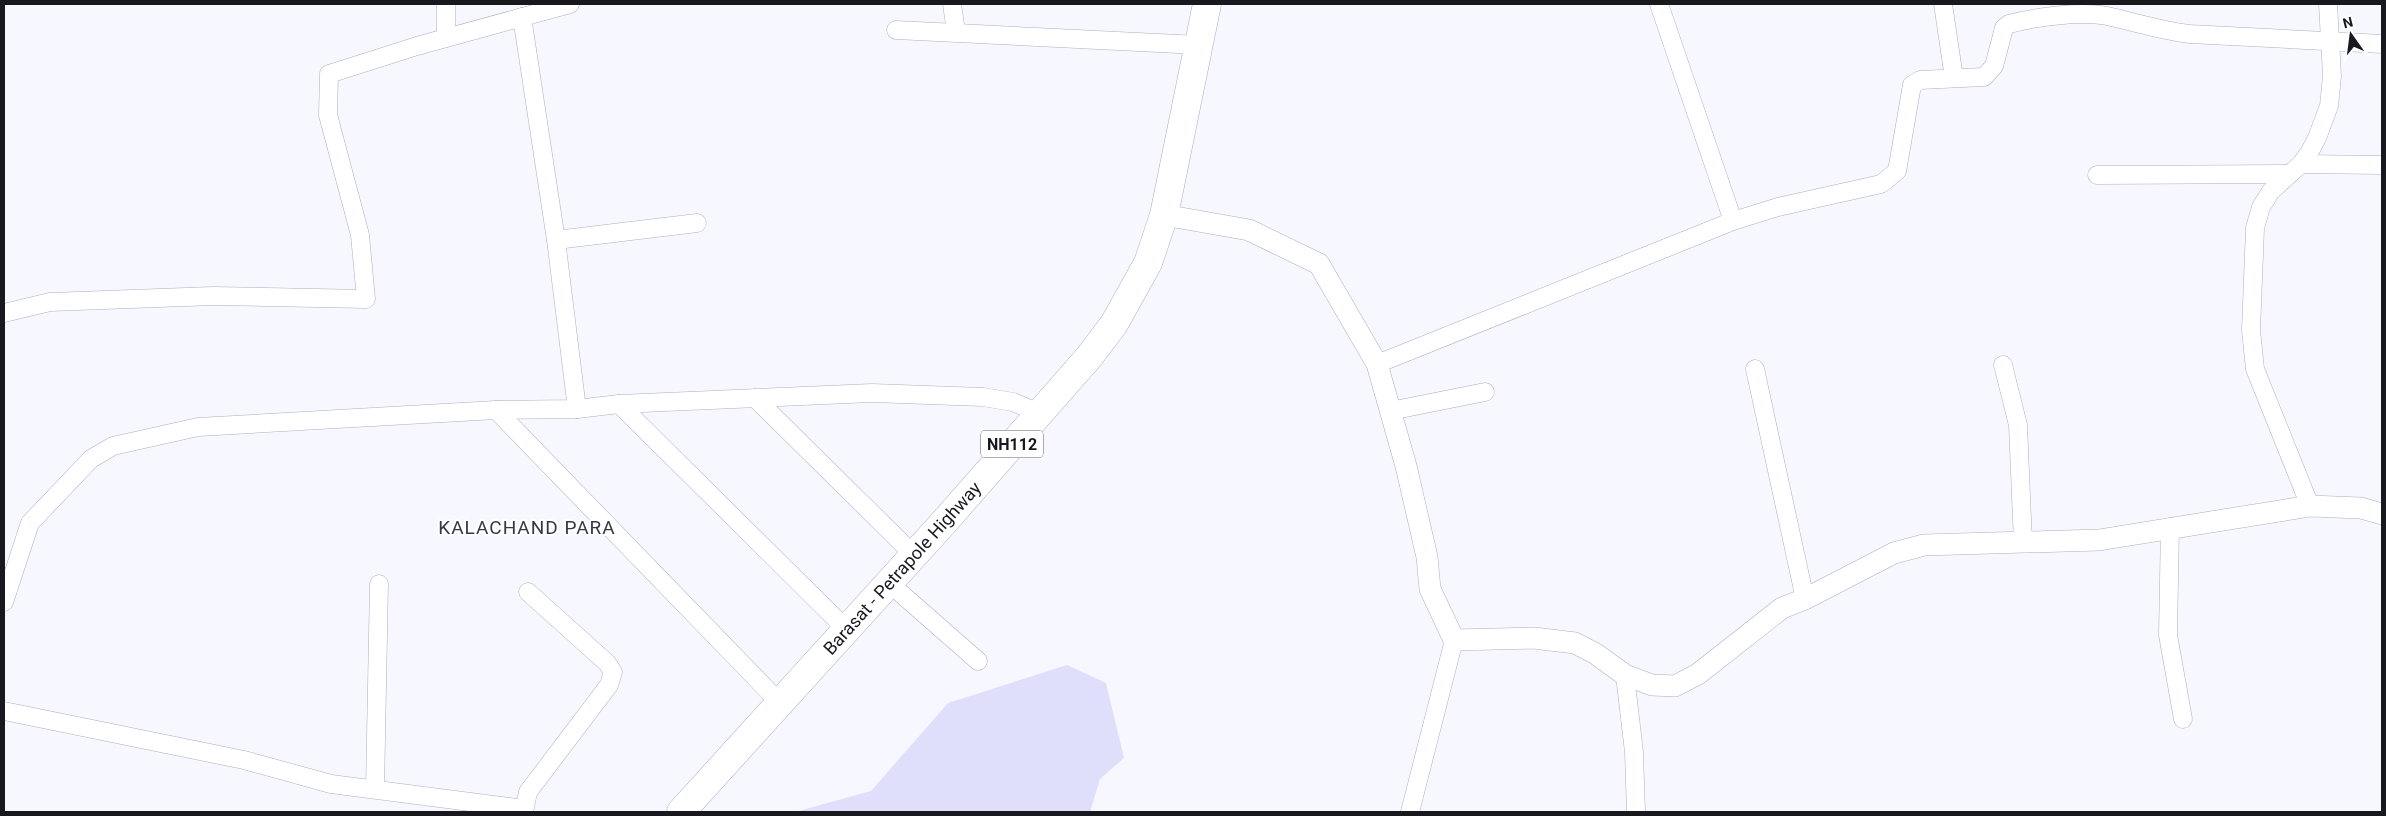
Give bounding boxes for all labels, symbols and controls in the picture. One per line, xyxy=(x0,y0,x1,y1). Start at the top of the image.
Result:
north arrow xyxy=(2326,10,2376,60)
text: N xyxy=(2341,13,2355,31)
road number: NH112 xyxy=(981,430,1043,458)
street label: Barasat - Petrapole Highway xyxy=(819,477,986,659)
district label: KALACHAND PARA xyxy=(438,516,616,539)

